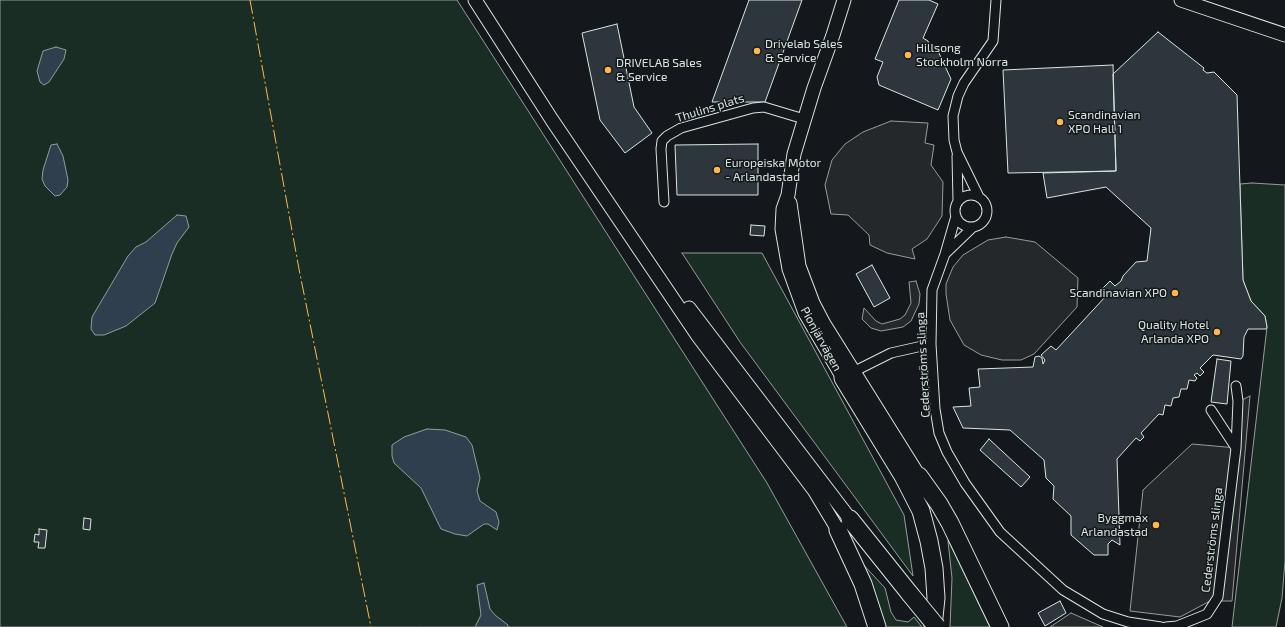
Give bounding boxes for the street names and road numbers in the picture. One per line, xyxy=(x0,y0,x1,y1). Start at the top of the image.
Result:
street label: Thulins plats xyxy=(674,91,746,125)
street label: Pionjärvägen xyxy=(797,304,845,374)
street label: Cederströms slinga xyxy=(913,312,933,418)
street label: Cederströms slinga xyxy=(1198,487,1226,593)

